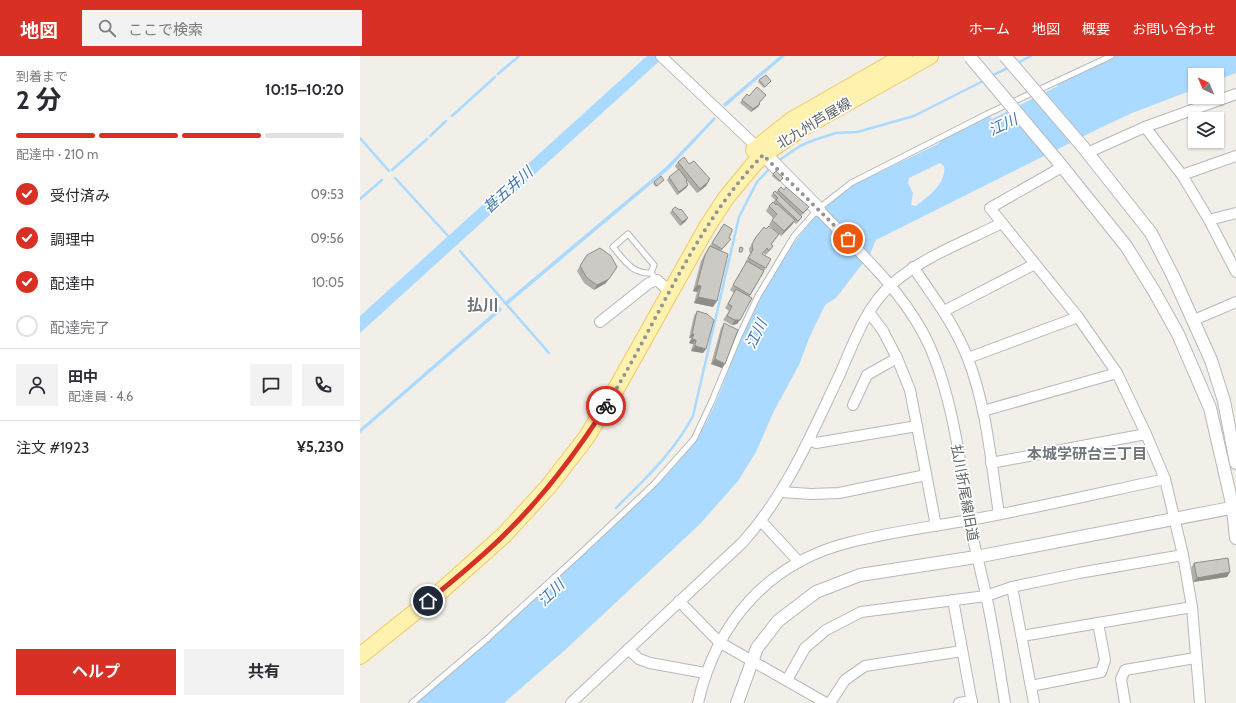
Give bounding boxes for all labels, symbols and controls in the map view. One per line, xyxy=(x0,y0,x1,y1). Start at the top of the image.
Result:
search box xyxy=(82,10,362,46)
icon: search xyxy=(96,17,118,39)
text: 地図 xyxy=(20,19,58,42)
text: ホーム xyxy=(968,20,1010,38)
text: 地図 xyxy=(1032,20,1060,38)
text: 概要 xyxy=(1082,20,1110,38)
text: お問い合わせ xyxy=(1132,20,1216,38)
text: ここで検索 xyxy=(128,21,203,39)
text: 到着まで xyxy=(16,68,68,84)
north arrow xyxy=(1188,68,1224,104)
map controls xyxy=(1188,68,1224,148)
text: 10:15–10:20 xyxy=(265,81,344,99)
text: 2 分 xyxy=(16,84,62,116)
street label: 北九州芦屋線 xyxy=(773,94,855,152)
water label: 江川 xyxy=(986,110,1022,139)
button: layers xyxy=(1188,112,1224,148)
text: 配達中 · 210 m xyxy=(16,146,98,162)
water label: 甚五井川 xyxy=(480,162,538,217)
icon: check xyxy=(16,183,38,205)
text: 09:53 xyxy=(311,186,344,202)
text: 受付済み xyxy=(50,187,110,205)
pin xyxy=(831,222,865,256)
icon: check xyxy=(16,227,38,249)
icon: bag xyxy=(837,228,859,250)
text: 09:56 xyxy=(310,230,344,246)
text: 調理中 xyxy=(50,231,95,249)
icon: check xyxy=(16,271,38,293)
text: 10:05 xyxy=(312,274,344,290)
text: 配達中 xyxy=(50,275,95,293)
district label: 払川 xyxy=(467,296,499,315)
water label: 江川 xyxy=(741,315,772,351)
text: 配達完了 xyxy=(50,319,110,337)
button: person xyxy=(16,364,58,406)
button: chat xyxy=(250,364,292,406)
button: phone xyxy=(302,364,344,406)
text: 田中 xyxy=(68,368,98,386)
courier xyxy=(586,386,626,426)
text: 配達員 · 4.6 xyxy=(68,388,133,404)
icon: bike xyxy=(595,395,617,417)
text: ¥5,230 xyxy=(297,438,344,456)
text: 注文 #1923 xyxy=(16,439,89,457)
street label: 払川折尾線旧道 xyxy=(948,443,982,543)
district label: 本城学研台三丁目 xyxy=(1027,445,1147,463)
water label: 江川 xyxy=(534,575,569,610)
pin xyxy=(411,584,445,618)
icon: home xyxy=(417,590,439,612)
button: ヘルプ xyxy=(16,649,176,695)
button: 共有 xyxy=(184,649,344,695)

